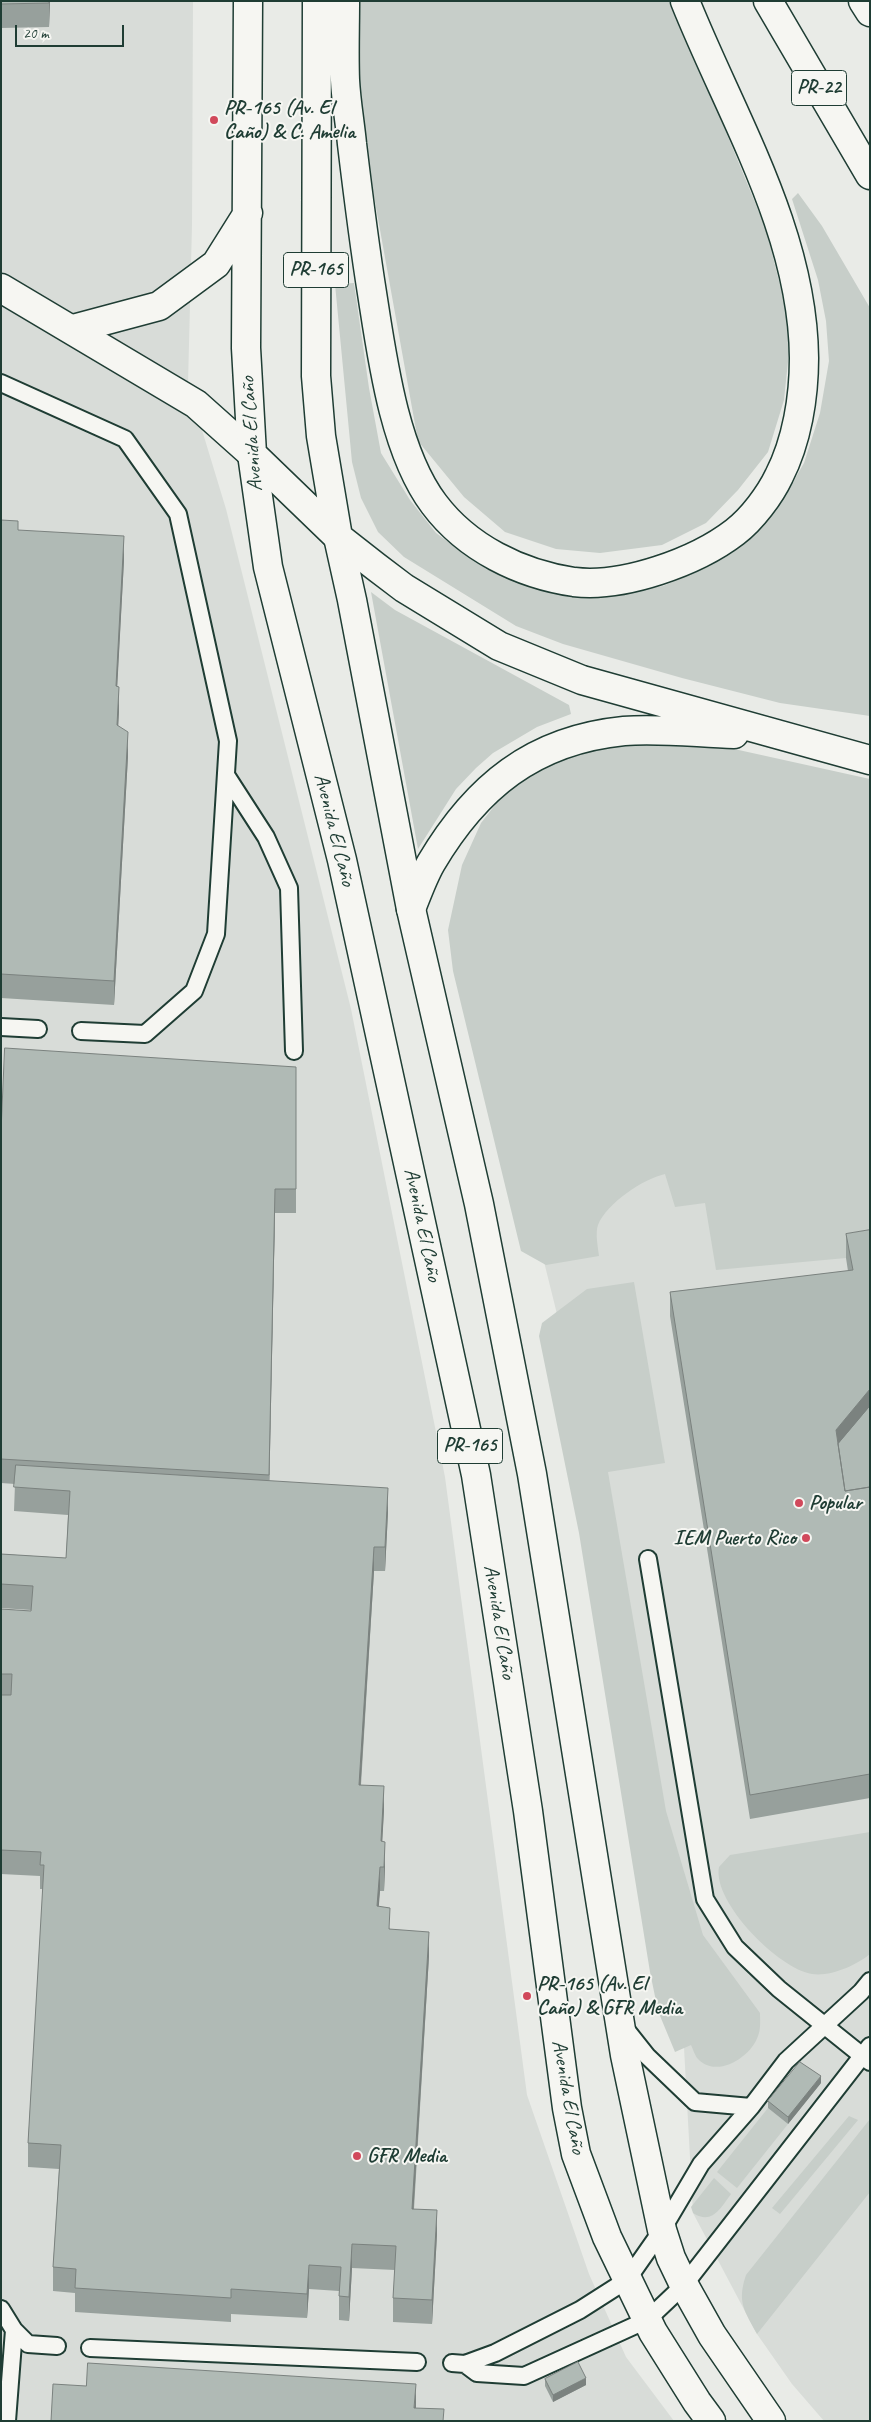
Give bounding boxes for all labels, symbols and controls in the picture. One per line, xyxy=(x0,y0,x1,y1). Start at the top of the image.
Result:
scale bar xyxy=(18,15,126,47)
text: 20 m xyxy=(23,24,49,43)
road number: PR-22 xyxy=(792,70,846,106)
place label: PR-165 (Av. El Caño) & C. Amelia xyxy=(224,95,355,145)
marker: PR-165 (Av. El Caño) & C. Amelia xyxy=(208,114,220,126)
road number: PR-165 xyxy=(284,252,348,288)
street label: Avenida El Caño xyxy=(235,376,269,492)
street label: Avenida El Caño xyxy=(308,771,360,889)
street label: Avenida El Caño xyxy=(398,1166,446,1284)
road number: PR-165 xyxy=(438,1428,502,1464)
place label: Popular xyxy=(809,1490,862,1516)
marker: Popular xyxy=(793,1497,805,1509)
place label: IEM Puerto Rico xyxy=(674,1525,796,1551)
marker: IEM Puerto Rico xyxy=(800,1532,812,1544)
street label: Avenida El Caño xyxy=(478,1563,520,1681)
place label: PR-165 (Av. El Caño) & GFR Media xyxy=(537,1971,682,2021)
marker: PR-165 (Av. El Caño) & GFR Media xyxy=(521,1990,533,2002)
street label: Avenida El Caño xyxy=(546,2038,590,2156)
place label: GFR Media xyxy=(367,2143,447,2169)
marker: GFR Media xyxy=(351,2150,363,2162)

